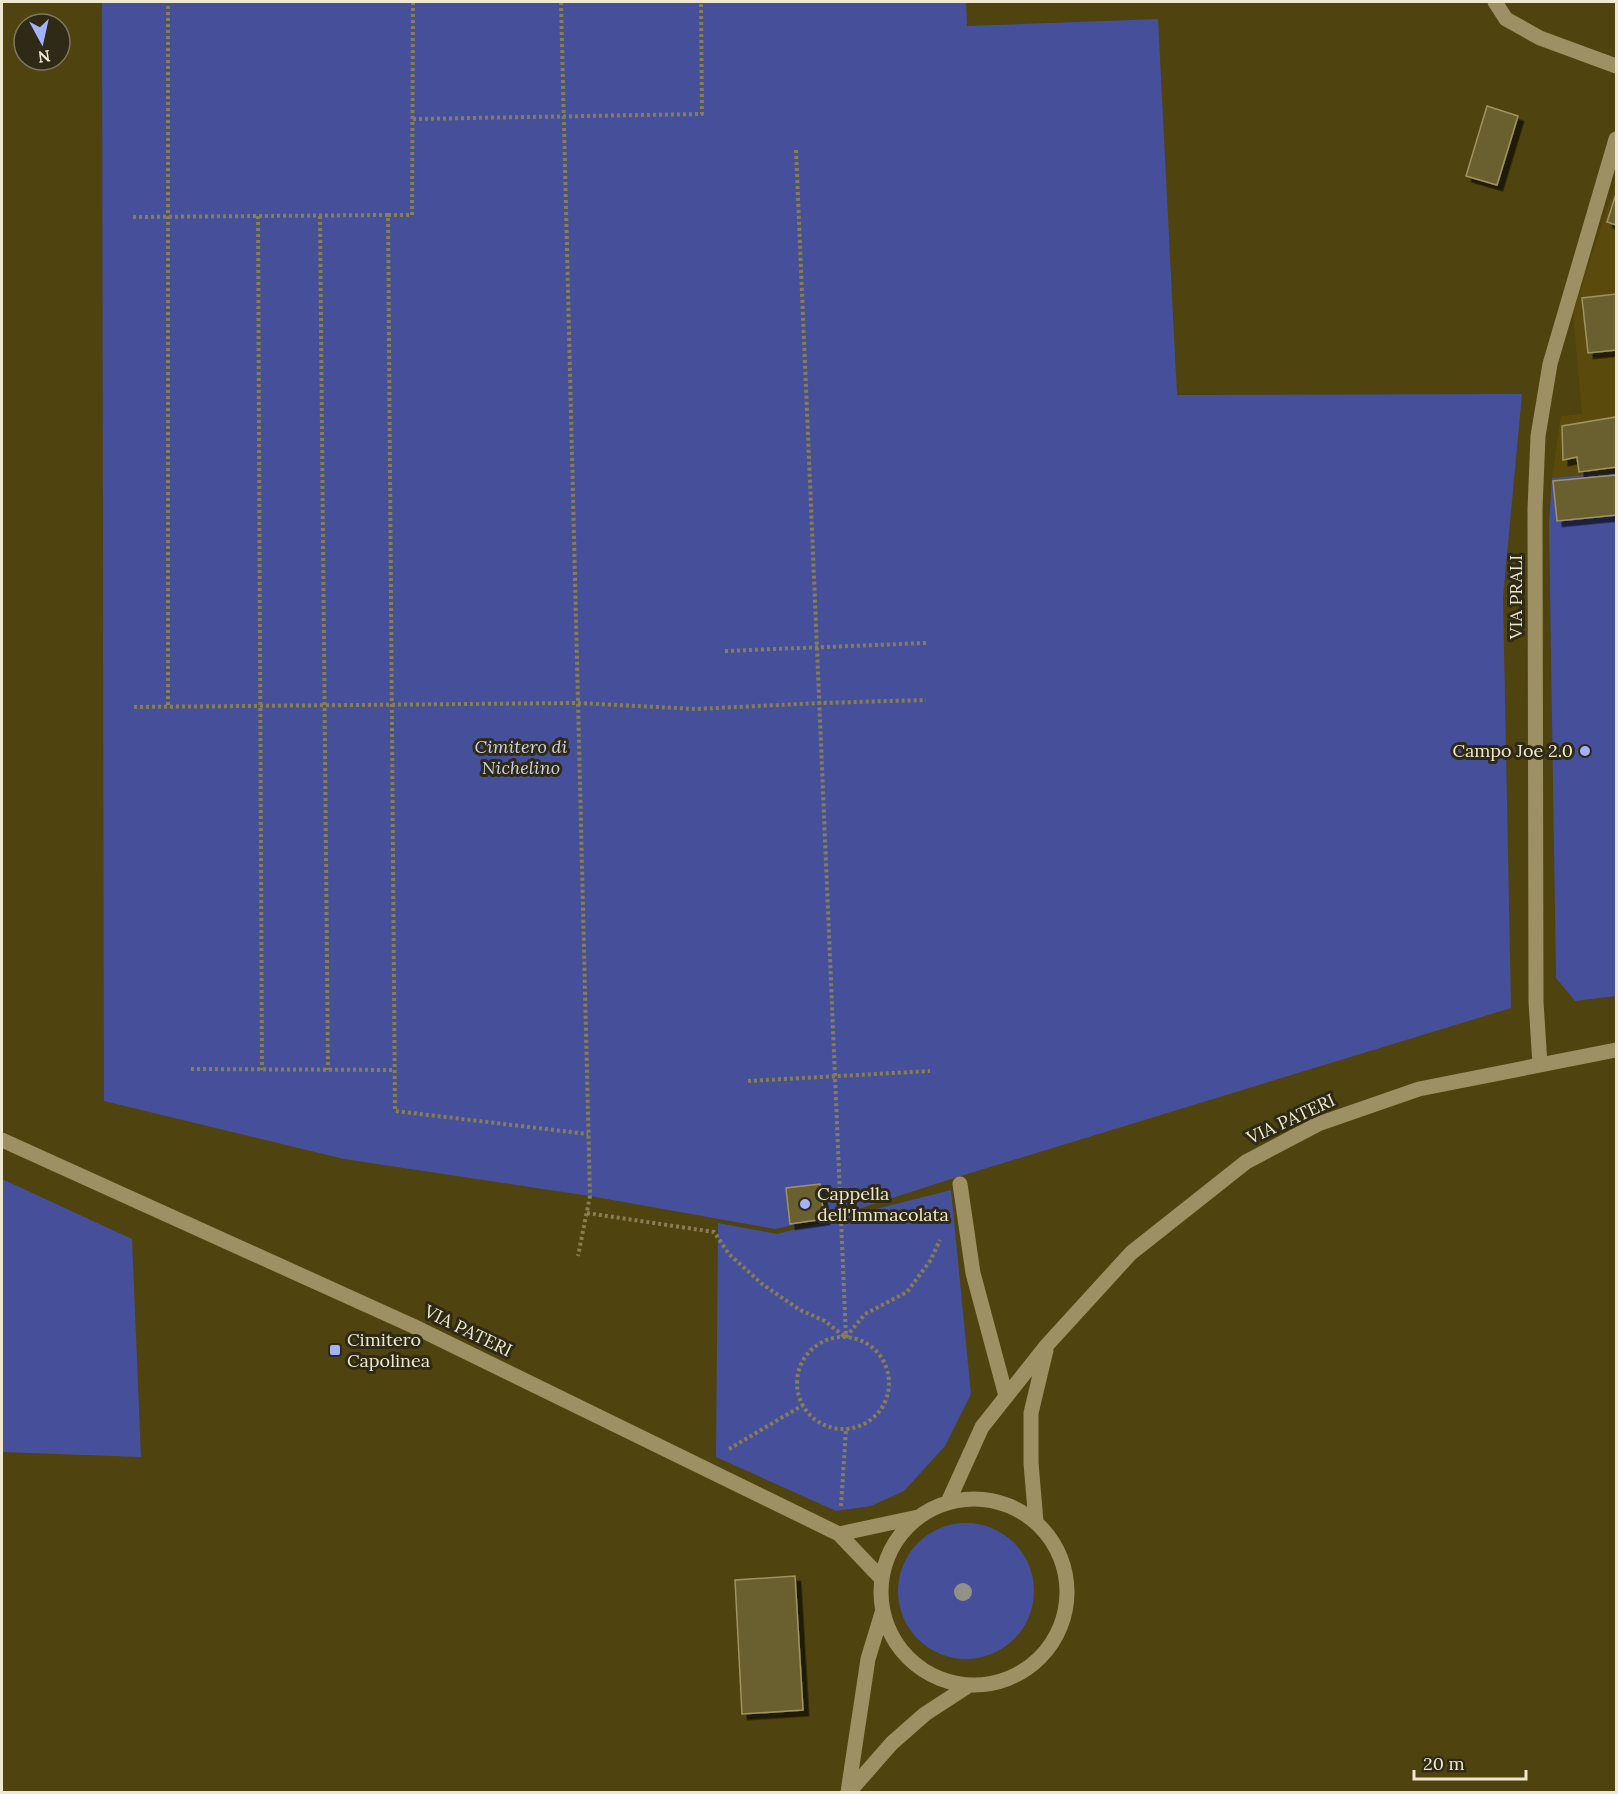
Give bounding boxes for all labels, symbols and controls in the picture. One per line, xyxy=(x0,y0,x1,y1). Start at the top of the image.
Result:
north arrow xyxy=(12,12,72,72)
text: N xyxy=(37,46,52,68)
street label: VIA PRALI xyxy=(1504,555,1527,640)
park label: Cimitero di Nichelino xyxy=(475,735,568,779)
place label: Campo Joe 2.0 xyxy=(1452,739,1573,762)
marker: Campo Joe 2.0 xyxy=(1578,744,1592,758)
street label: VIA PATERI xyxy=(1242,1088,1339,1149)
place label: Cappella dell'Immacolata xyxy=(817,1182,949,1226)
marker: Cappella dell'Immacolata xyxy=(798,1197,812,1211)
street label: VIA PATERI xyxy=(420,1299,516,1362)
place label: Cimitero Capolinea xyxy=(347,1328,430,1372)
marker: Cimitero Capolinea xyxy=(328,1343,342,1357)
scale bar xyxy=(1414,1743,1526,1781)
text: 20 m xyxy=(1423,1752,1465,1775)

